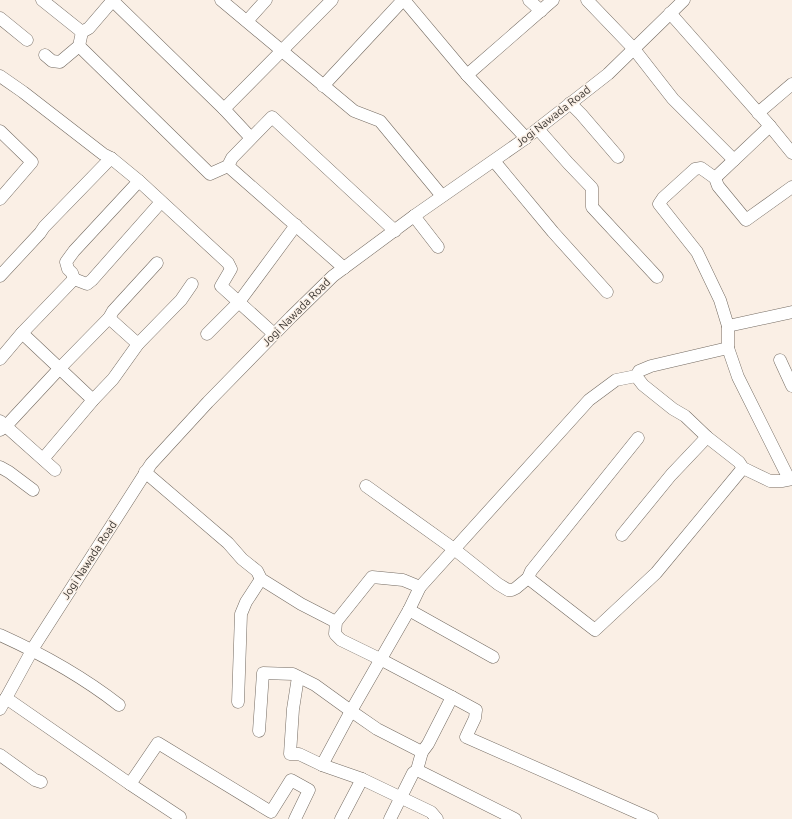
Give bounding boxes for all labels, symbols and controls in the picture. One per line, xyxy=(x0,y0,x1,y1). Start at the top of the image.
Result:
street label: Jogi Nawada Road xyxy=(513,83,593,149)
street label: Jogi Nawada Road xyxy=(260,276,332,348)
street label: Jogi Nawada Road xyxy=(59,519,119,601)

